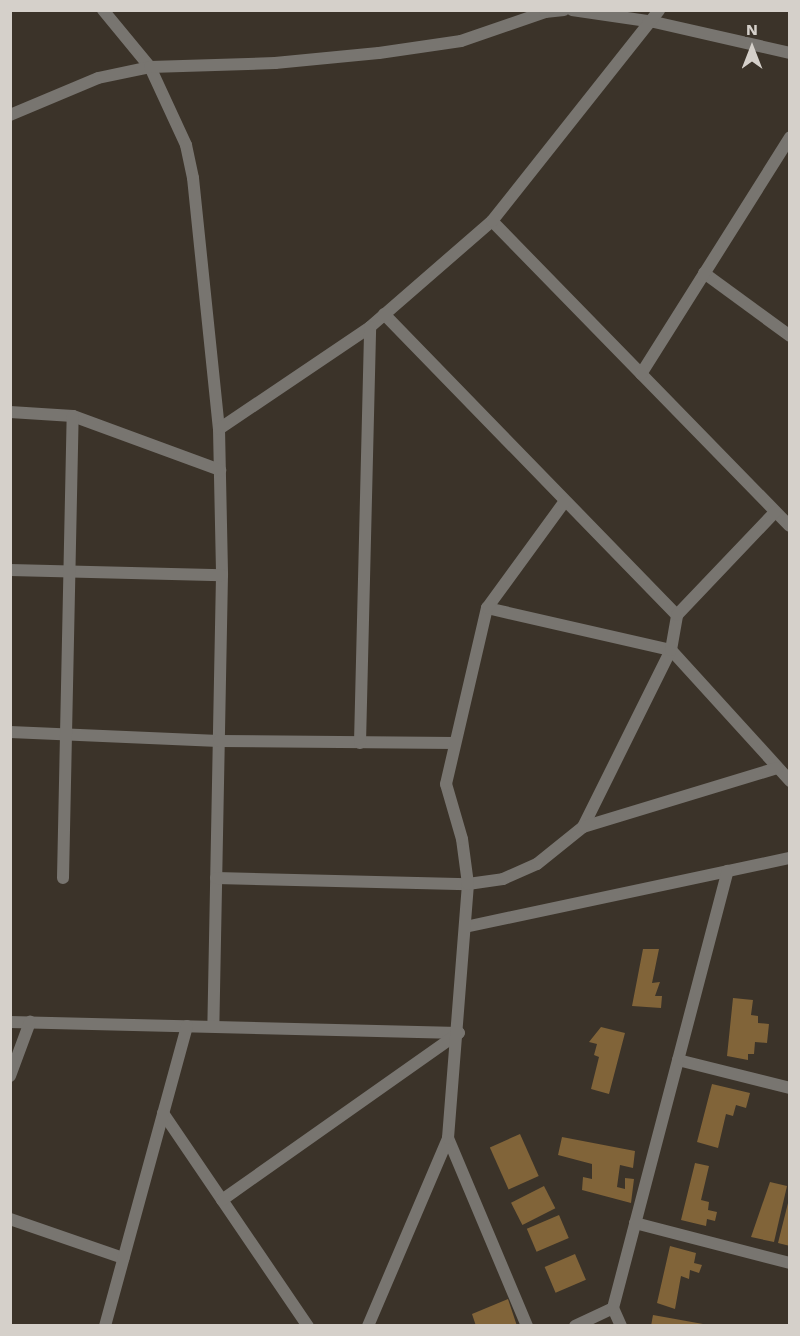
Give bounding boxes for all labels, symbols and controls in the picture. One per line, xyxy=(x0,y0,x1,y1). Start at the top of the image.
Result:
north arrow xyxy=(722,18,782,78)
text: N xyxy=(746,20,758,39)

